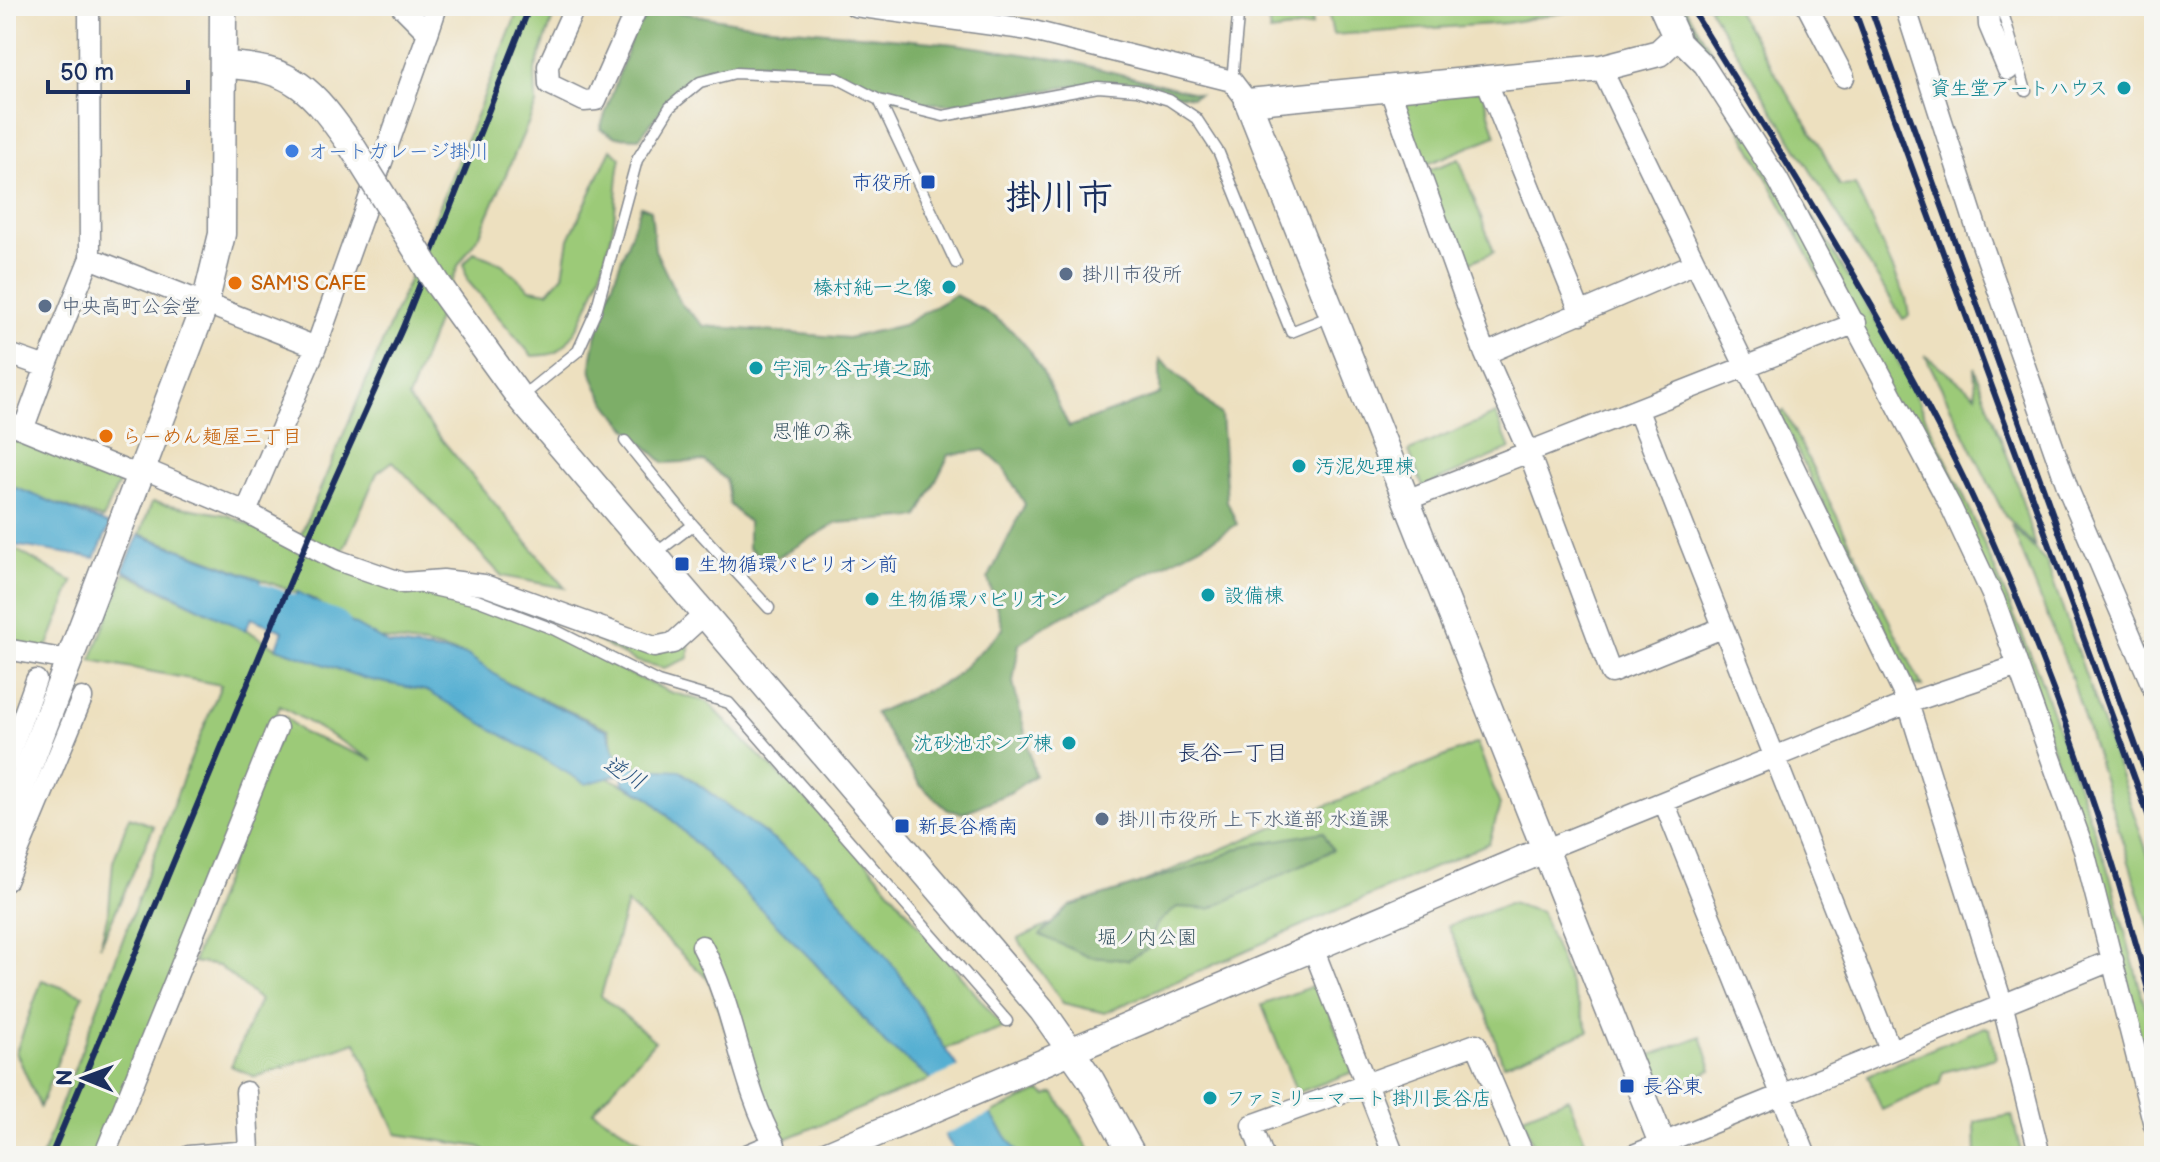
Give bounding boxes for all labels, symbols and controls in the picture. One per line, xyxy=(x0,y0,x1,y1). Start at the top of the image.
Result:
scale bar xyxy=(48,44,188,94)
text: 50 m xyxy=(60,58,114,87)
place label: 資生堂アートハウス xyxy=(1930,77,2108,101)
marker: 資生堂アートハウス xyxy=(2115,79,2133,97)
place label: オートガレージ掛川 xyxy=(308,140,489,164)
marker: オートガレージ掛川 xyxy=(283,142,301,160)
place label: 市役所 xyxy=(852,171,912,195)
marker: 市役所 xyxy=(919,173,937,191)
district label: 掛川市 xyxy=(1005,177,1113,220)
place label: 掛川市役所 xyxy=(1082,263,1182,287)
marker: 掛川市役所 xyxy=(1057,265,1075,283)
place label: SAM'S CAFE xyxy=(251,272,366,296)
marker: SAM'S CAFE xyxy=(226,274,244,292)
place label: 榛村純一之像 xyxy=(813,276,933,300)
marker: 榛村純一之像 xyxy=(940,278,958,296)
place label: 中央高町公会堂 xyxy=(61,295,201,319)
marker: 中央高町公会堂 xyxy=(36,297,54,315)
place label: 宇洞ヶ谷古墳之跡 xyxy=(772,357,932,381)
marker: 宇洞ヶ谷古墳之跡 xyxy=(747,359,765,377)
park label: 思惟の森 xyxy=(772,420,852,444)
place label: らーめん麺屋三丁目 xyxy=(122,425,302,449)
marker: らーめん麺屋三丁目 xyxy=(97,427,115,445)
place label: 汚泥処理棟 xyxy=(1315,455,1415,479)
marker: 汚泥処理棟 xyxy=(1290,457,1308,475)
place label: 生物循環パビリオン前 xyxy=(698,553,898,577)
marker: 生物循環パビリオン前 xyxy=(673,555,691,573)
place label: 設備棟 xyxy=(1224,584,1284,608)
marker: 設備棟 xyxy=(1199,586,1217,604)
place label: 生物循環パビリオン xyxy=(888,588,1068,612)
marker: 生物循環パビリオン xyxy=(863,590,881,608)
place label: 沈砂池ポンプ棟 xyxy=(913,732,1053,756)
marker: 沈砂池ポンプ棟 xyxy=(1060,734,1078,752)
district label: 長谷一丁目 xyxy=(1178,740,1288,767)
water label: 逆川 xyxy=(598,750,650,796)
place label: 掛川市役所 上下水道部 水道課 xyxy=(1118,808,1389,832)
marker: 掛川市役所 上下水道部 水道課 xyxy=(1093,810,1111,828)
place label: 新長谷橋南 xyxy=(918,815,1018,839)
marker: 新長谷橋南 xyxy=(893,817,911,835)
park label: 堀ノ内公園 xyxy=(1097,926,1197,950)
north arrow xyxy=(44,1038,124,1118)
text: N xyxy=(52,1069,79,1086)
place label: 長谷東 xyxy=(1643,1075,1703,1099)
marker: 長谷東 xyxy=(1618,1077,1636,1095)
place label: ファミリーマート 掛川長谷店 xyxy=(1226,1087,1492,1111)
marker: ファミリーマート 掛川長谷店 xyxy=(1201,1089,1219,1107)

